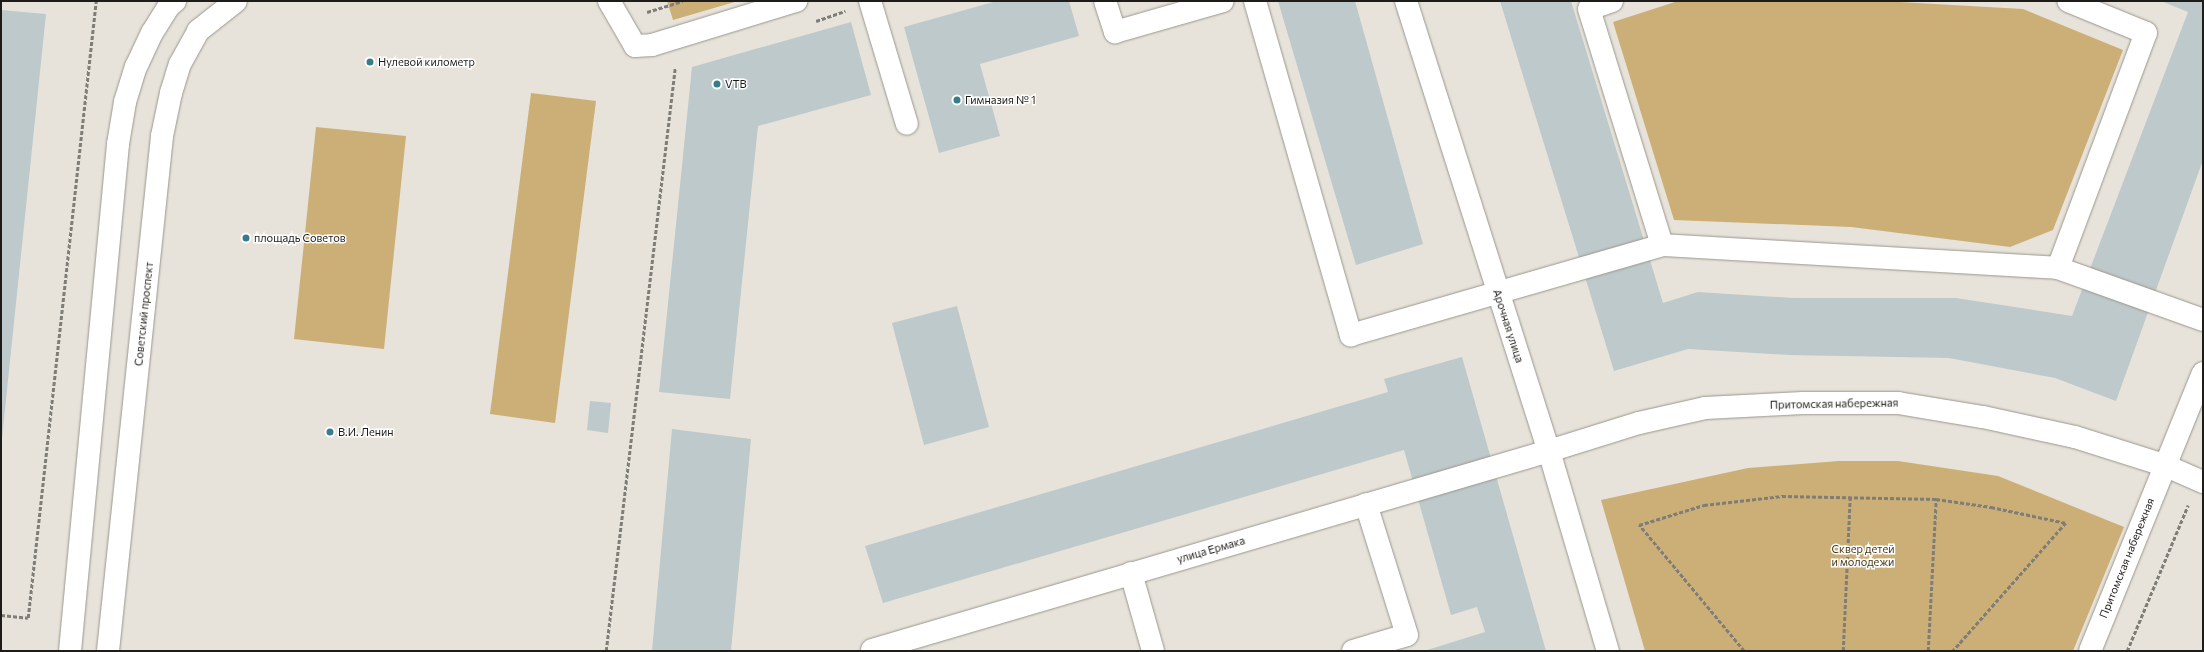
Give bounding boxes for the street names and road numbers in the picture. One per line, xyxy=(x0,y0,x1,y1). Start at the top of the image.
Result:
street label: Советский проспект xyxy=(132,261,156,367)
street label: Арочная улица xyxy=(1490,288,1526,364)
street label: Притомская набережная xyxy=(1770,396,1898,412)
street label: Притомская набережная xyxy=(2097,496,2157,620)
street label: улица Ермака xyxy=(1175,534,1247,566)

